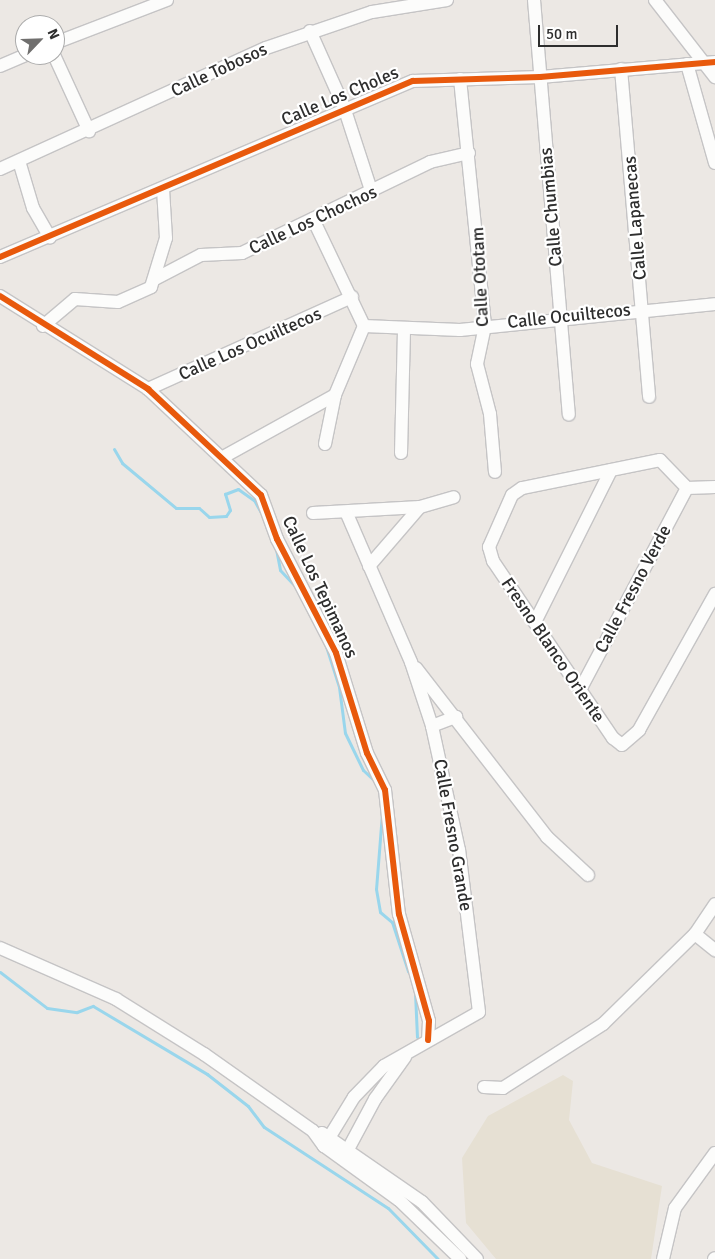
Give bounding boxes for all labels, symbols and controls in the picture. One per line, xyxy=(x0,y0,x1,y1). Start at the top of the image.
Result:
north arrow xyxy=(15,15,65,65)
scale bar xyxy=(540,15,620,47)
text: 50 m xyxy=(546,25,577,43)
text: N xyxy=(43,26,63,42)
street label: Calle Tobosos xyxy=(167,38,271,102)
street label: Calle Los Choles xyxy=(278,62,402,130)
street label: Calle Chumbias xyxy=(535,147,567,267)
street label: Calle Lapanecas xyxy=(619,155,651,281)
street label: Calle Los Chochos xyxy=(246,181,380,259)
street label: Calle Ototam xyxy=(467,227,493,327)
street label: Calle Ocuiltecos xyxy=(506,299,632,333)
street label: Calle Los Ocuiltecos xyxy=(175,303,325,385)
street label: Calle Los Tepimanos xyxy=(278,512,362,662)
street label: Calle Fresno Verde xyxy=(590,521,676,657)
street label: Fresno Blanco Oriente xyxy=(497,574,609,726)
street label: Calle Fresno Grande xyxy=(429,757,477,913)

